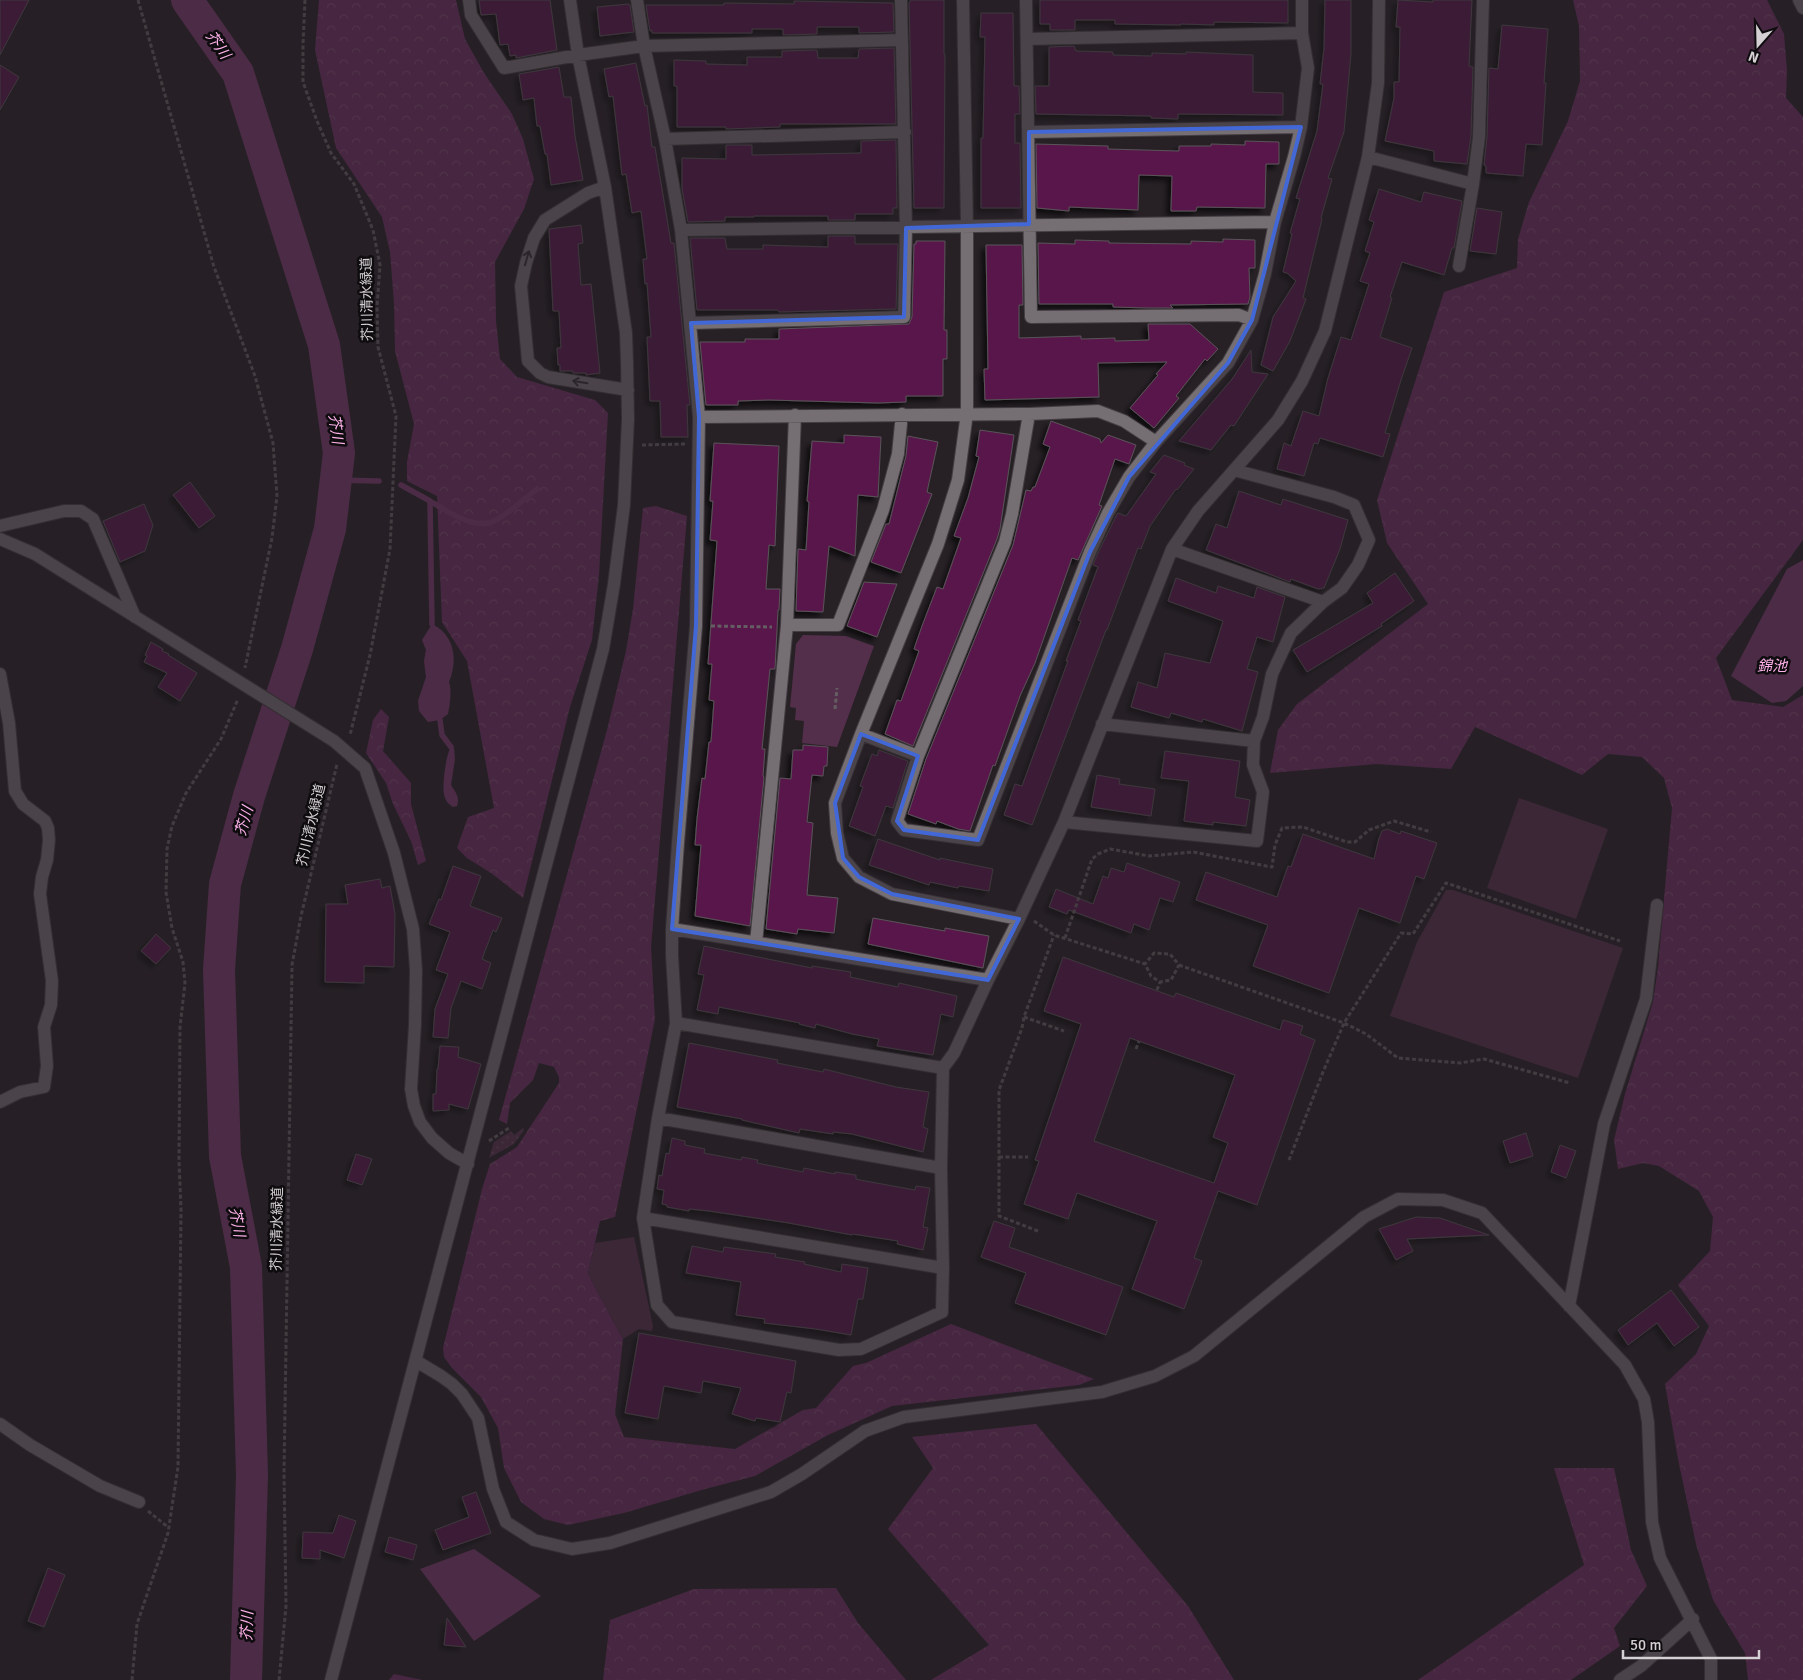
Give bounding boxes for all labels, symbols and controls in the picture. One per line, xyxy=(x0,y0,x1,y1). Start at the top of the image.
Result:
north arrow xyxy=(1733,20,1783,70)
water label: 芥川 xyxy=(202,28,235,64)
text: N xyxy=(1746,47,1761,66)
one-way arrow xyxy=(523,250,533,266)
street label: 芥川清水緑道 xyxy=(358,257,376,341)
one-way arrow xyxy=(572,377,588,387)
water label: 芥川 xyxy=(325,413,347,447)
water label: 錦池 xyxy=(1757,657,1789,675)
street label: 芥川清水緑道 xyxy=(293,782,329,868)
water label: 芥川 xyxy=(231,802,257,838)
street label: 芥川清水緑道 xyxy=(268,1187,286,1271)
water label: 芥川 xyxy=(225,1206,249,1240)
water label: 芥川 xyxy=(237,1609,257,1641)
scale bar xyxy=(1623,1628,1759,1660)
text: 50 m xyxy=(1630,1636,1661,1654)

